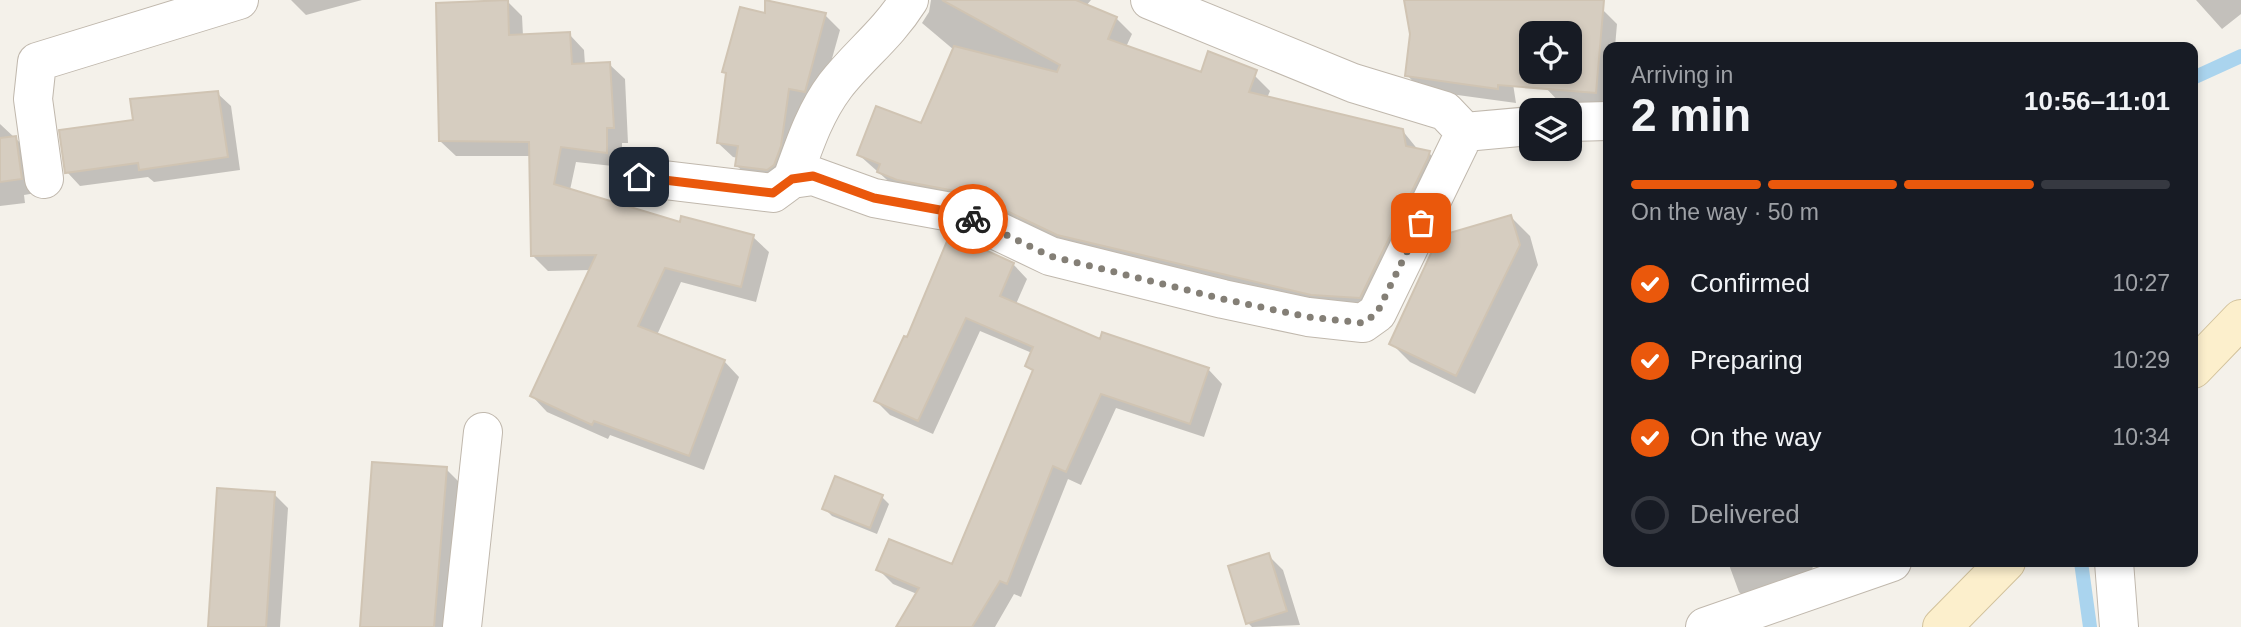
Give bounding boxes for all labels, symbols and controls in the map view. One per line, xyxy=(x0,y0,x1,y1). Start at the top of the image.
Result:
map controls xyxy=(1519,21,1582,161)
button: locate xyxy=(1519,21,1582,84)
text: Arriving in xyxy=(1631,62,1733,88)
text: 10:56–11:01 xyxy=(2024,86,2170,116)
text: 2 min xyxy=(1631,89,1751,141)
button: layers xyxy=(1519,98,1582,161)
pin xyxy=(609,147,669,207)
icon: home xyxy=(620,158,658,196)
courier xyxy=(938,184,1008,254)
pin xyxy=(1391,193,1451,253)
text: On the way · 50 m xyxy=(1631,199,1819,225)
icon: bike xyxy=(954,200,992,238)
icon: bag xyxy=(1402,204,1440,242)
icon: check xyxy=(1631,265,1669,303)
text: Confirmed xyxy=(1690,268,1810,298)
text: 10:27 xyxy=(2112,270,2170,296)
icon: check xyxy=(1631,342,1669,380)
text: Preparing xyxy=(1690,345,1803,375)
text: 10:29 xyxy=(2112,347,2170,373)
icon: check xyxy=(1631,419,1669,457)
text: On the way xyxy=(1690,422,1822,452)
text: 10:34 xyxy=(2112,424,2170,450)
text: Delivered xyxy=(1690,499,1800,529)

